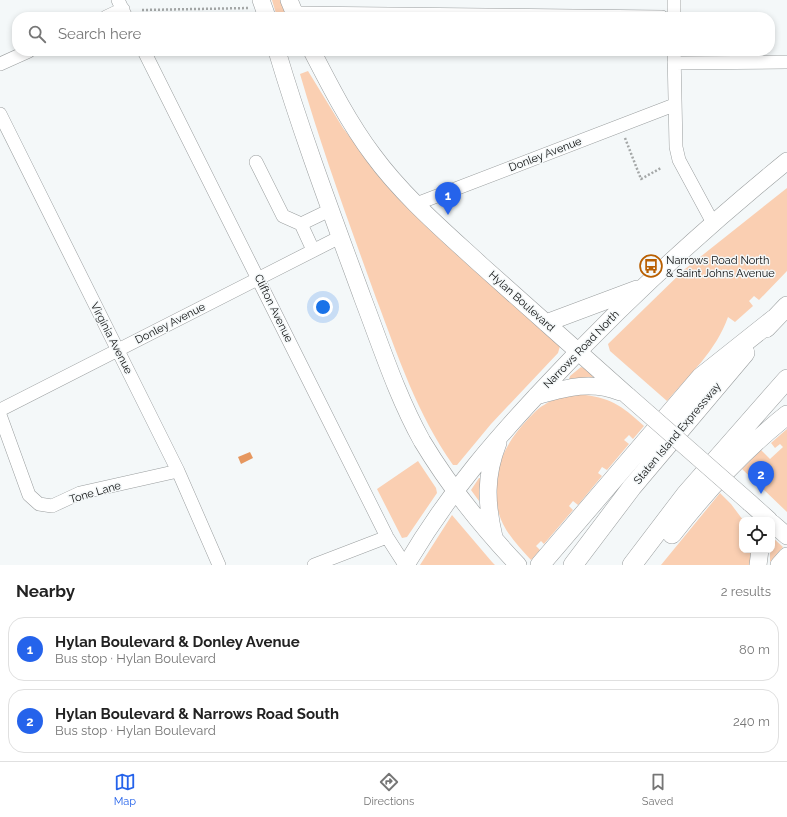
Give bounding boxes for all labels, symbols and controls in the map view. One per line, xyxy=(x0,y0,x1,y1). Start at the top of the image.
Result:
search box xyxy=(12,12,775,56)
icon: search xyxy=(26,23,48,45)
text: Search here xyxy=(58,25,141,43)
street label: Donley Avenue xyxy=(507,134,584,174)
pin: 1 xyxy=(435,182,461,215)
bus stop icon: Narrows Road North & Saint Johns Avenue xyxy=(638,253,664,279)
place label: Narrows Road North & Saint Johns Avenue xyxy=(666,254,775,280)
street label: Hylan Boulevard xyxy=(486,268,557,334)
street label: Clifton Avenue xyxy=(251,272,296,345)
your location xyxy=(313,297,333,317)
street label: Virginia Avenue xyxy=(88,300,135,377)
street label: Donley Avenue xyxy=(133,300,208,347)
street label: Narrows Road North xyxy=(541,308,622,391)
street label: Staten Island Expressway xyxy=(631,380,724,487)
pin: 2 xyxy=(748,461,774,494)
street label: Tone Lane xyxy=(68,479,123,506)
map controls xyxy=(739,517,775,553)
button: locate xyxy=(739,517,775,553)
text: Nearby xyxy=(16,581,75,601)
text: 2 results xyxy=(721,584,771,599)
text: Hylan Boulevard & Donley Avenue xyxy=(55,633,300,651)
text: 1 xyxy=(27,642,33,657)
text: 80 m xyxy=(739,642,770,657)
text: Bus stop · Hylan Boulevard xyxy=(55,651,216,666)
text: Hylan Boulevard & Narrows Road South xyxy=(55,705,339,723)
text: 2 xyxy=(26,714,34,729)
text: 240 m xyxy=(733,714,770,729)
text: Bus stop · Hylan Boulevard xyxy=(55,723,216,738)
tab: Map xyxy=(114,771,136,808)
tab: Directions xyxy=(364,771,414,808)
tab: Saved xyxy=(642,771,673,808)

